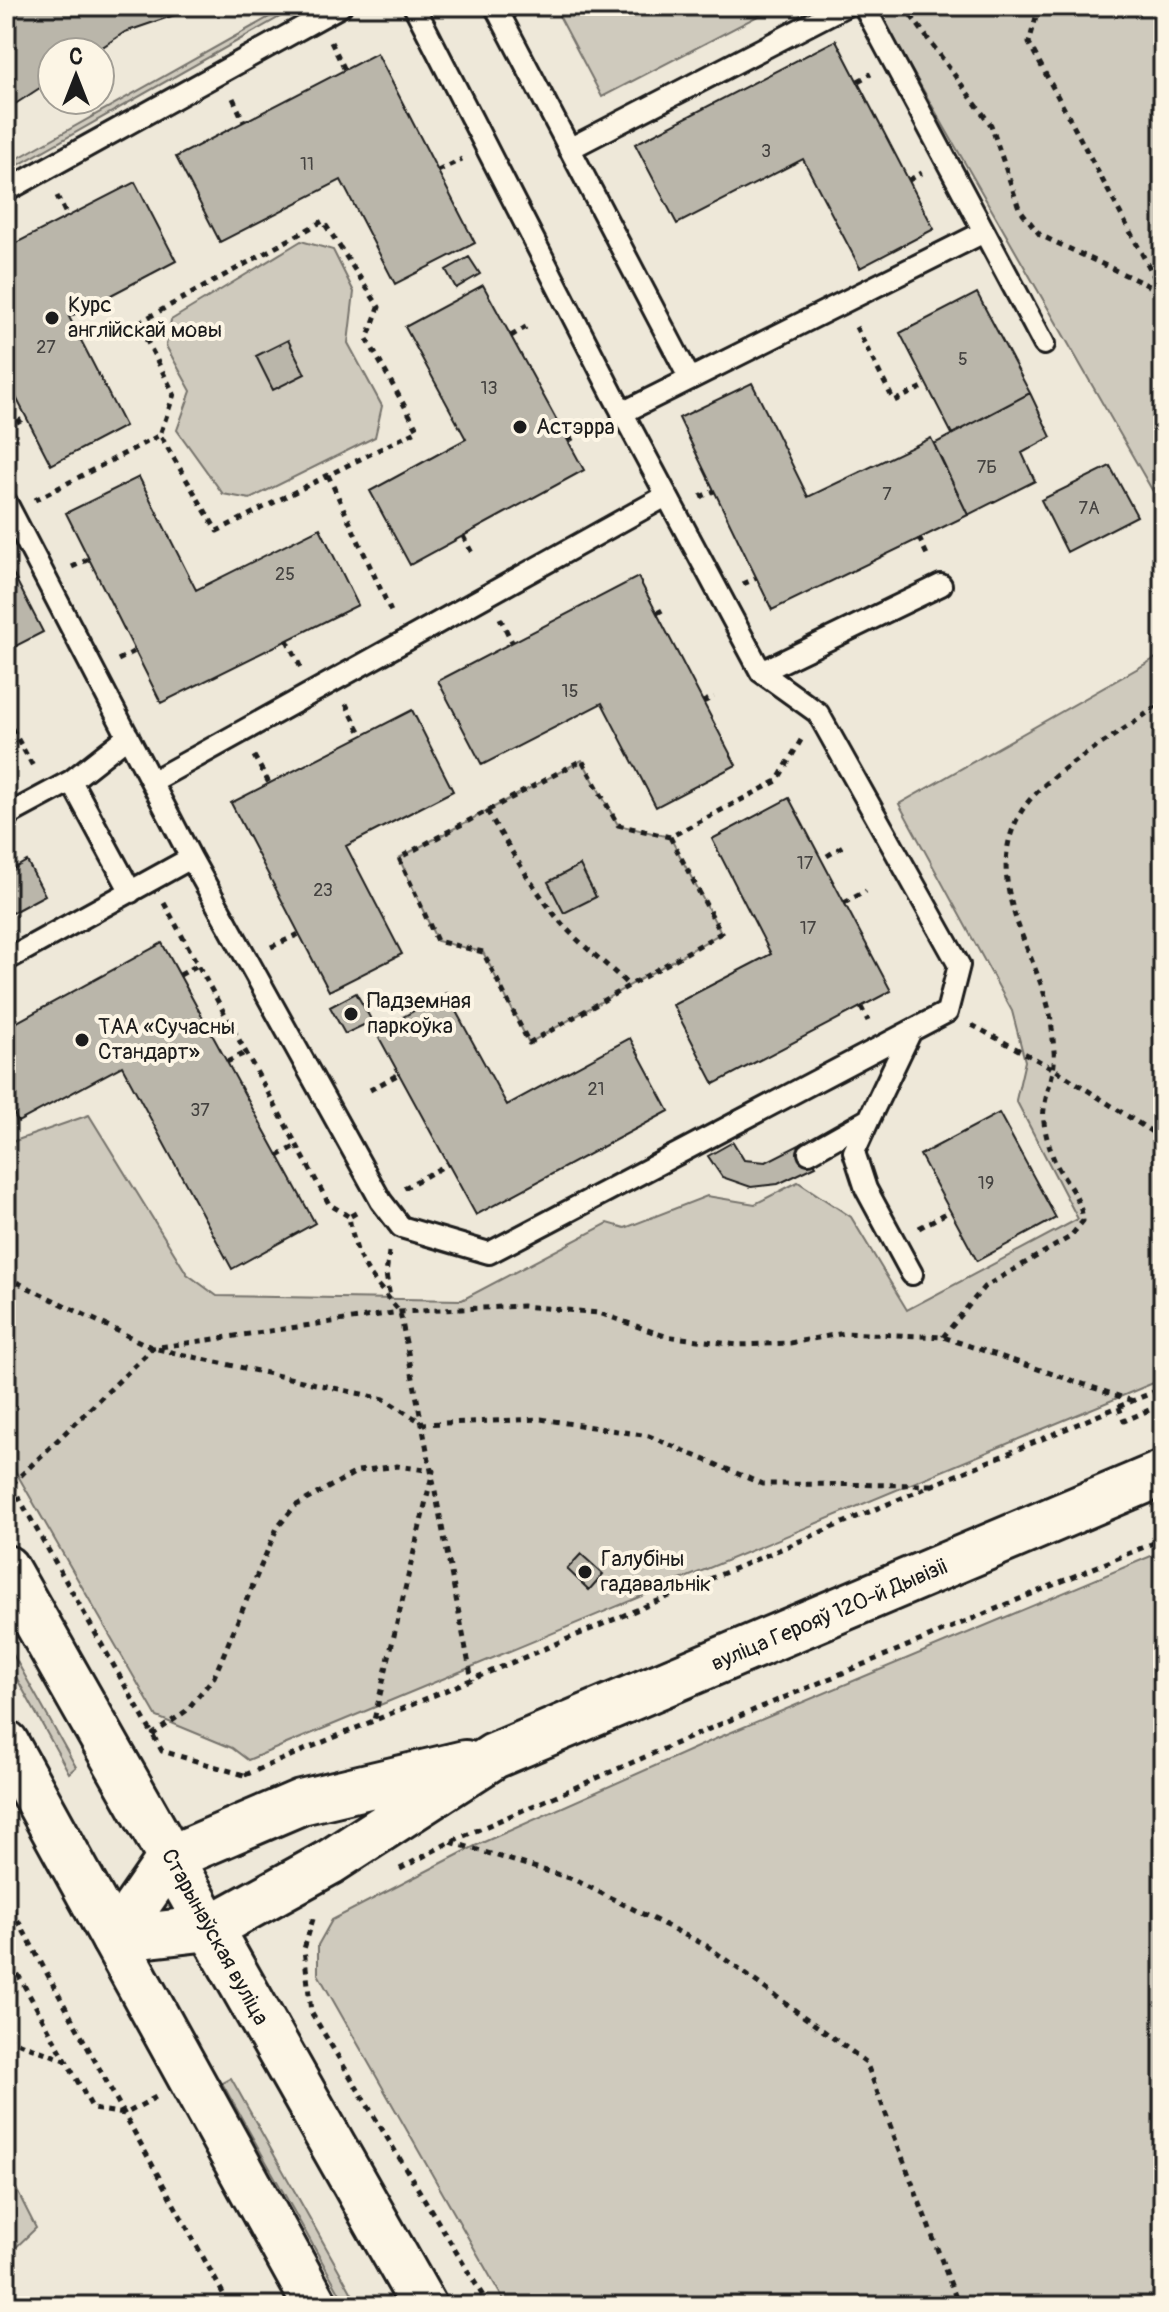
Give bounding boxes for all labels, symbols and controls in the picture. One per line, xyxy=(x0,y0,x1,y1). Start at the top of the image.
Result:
north arrow xyxy=(36,36,116,116)
text: С xyxy=(69,43,83,71)
house number: 3 xyxy=(761,140,771,163)
house number: 11 xyxy=(300,153,314,176)
place label: Курс англійскай мовы xyxy=(68,291,222,344)
marker: Курс англійскай мовы xyxy=(43,309,61,327)
house number: 27 xyxy=(36,336,56,359)
house number: 5 xyxy=(958,348,968,371)
house number: 13 xyxy=(480,377,498,400)
place label: Астэрра xyxy=(536,413,615,441)
marker: Астэрра xyxy=(511,418,529,436)
house number: 7Б xyxy=(977,456,997,479)
house number: 7 xyxy=(882,483,892,506)
house number: 7А xyxy=(1078,497,1100,520)
house number: 25 xyxy=(275,563,295,586)
house number: 15 xyxy=(562,680,578,703)
house number: 17 xyxy=(797,852,814,875)
house number: 23 xyxy=(313,879,333,902)
house number: 17 xyxy=(800,917,817,940)
place label: Падземная паркоўка xyxy=(367,987,471,1040)
marker: Падземная паркоўка xyxy=(342,1005,360,1023)
place label: ТАА «Сучасны Стандарт» xyxy=(98,1013,235,1066)
marker: ТАА «Сучасны Стандарт» xyxy=(73,1031,91,1049)
house number: 21 xyxy=(587,1078,605,1101)
house number: 37 xyxy=(190,1099,210,1122)
house number: 19 xyxy=(978,1172,994,1195)
place label: Галубіны гадавальнік xyxy=(601,1545,711,1598)
street label: вуліца Герояў 120-й Дывізіі xyxy=(707,1552,951,1677)
marker: Галубіны гадавальнік xyxy=(576,1563,594,1581)
street label: Старынаўская вуліца xyxy=(155,1844,275,2030)

